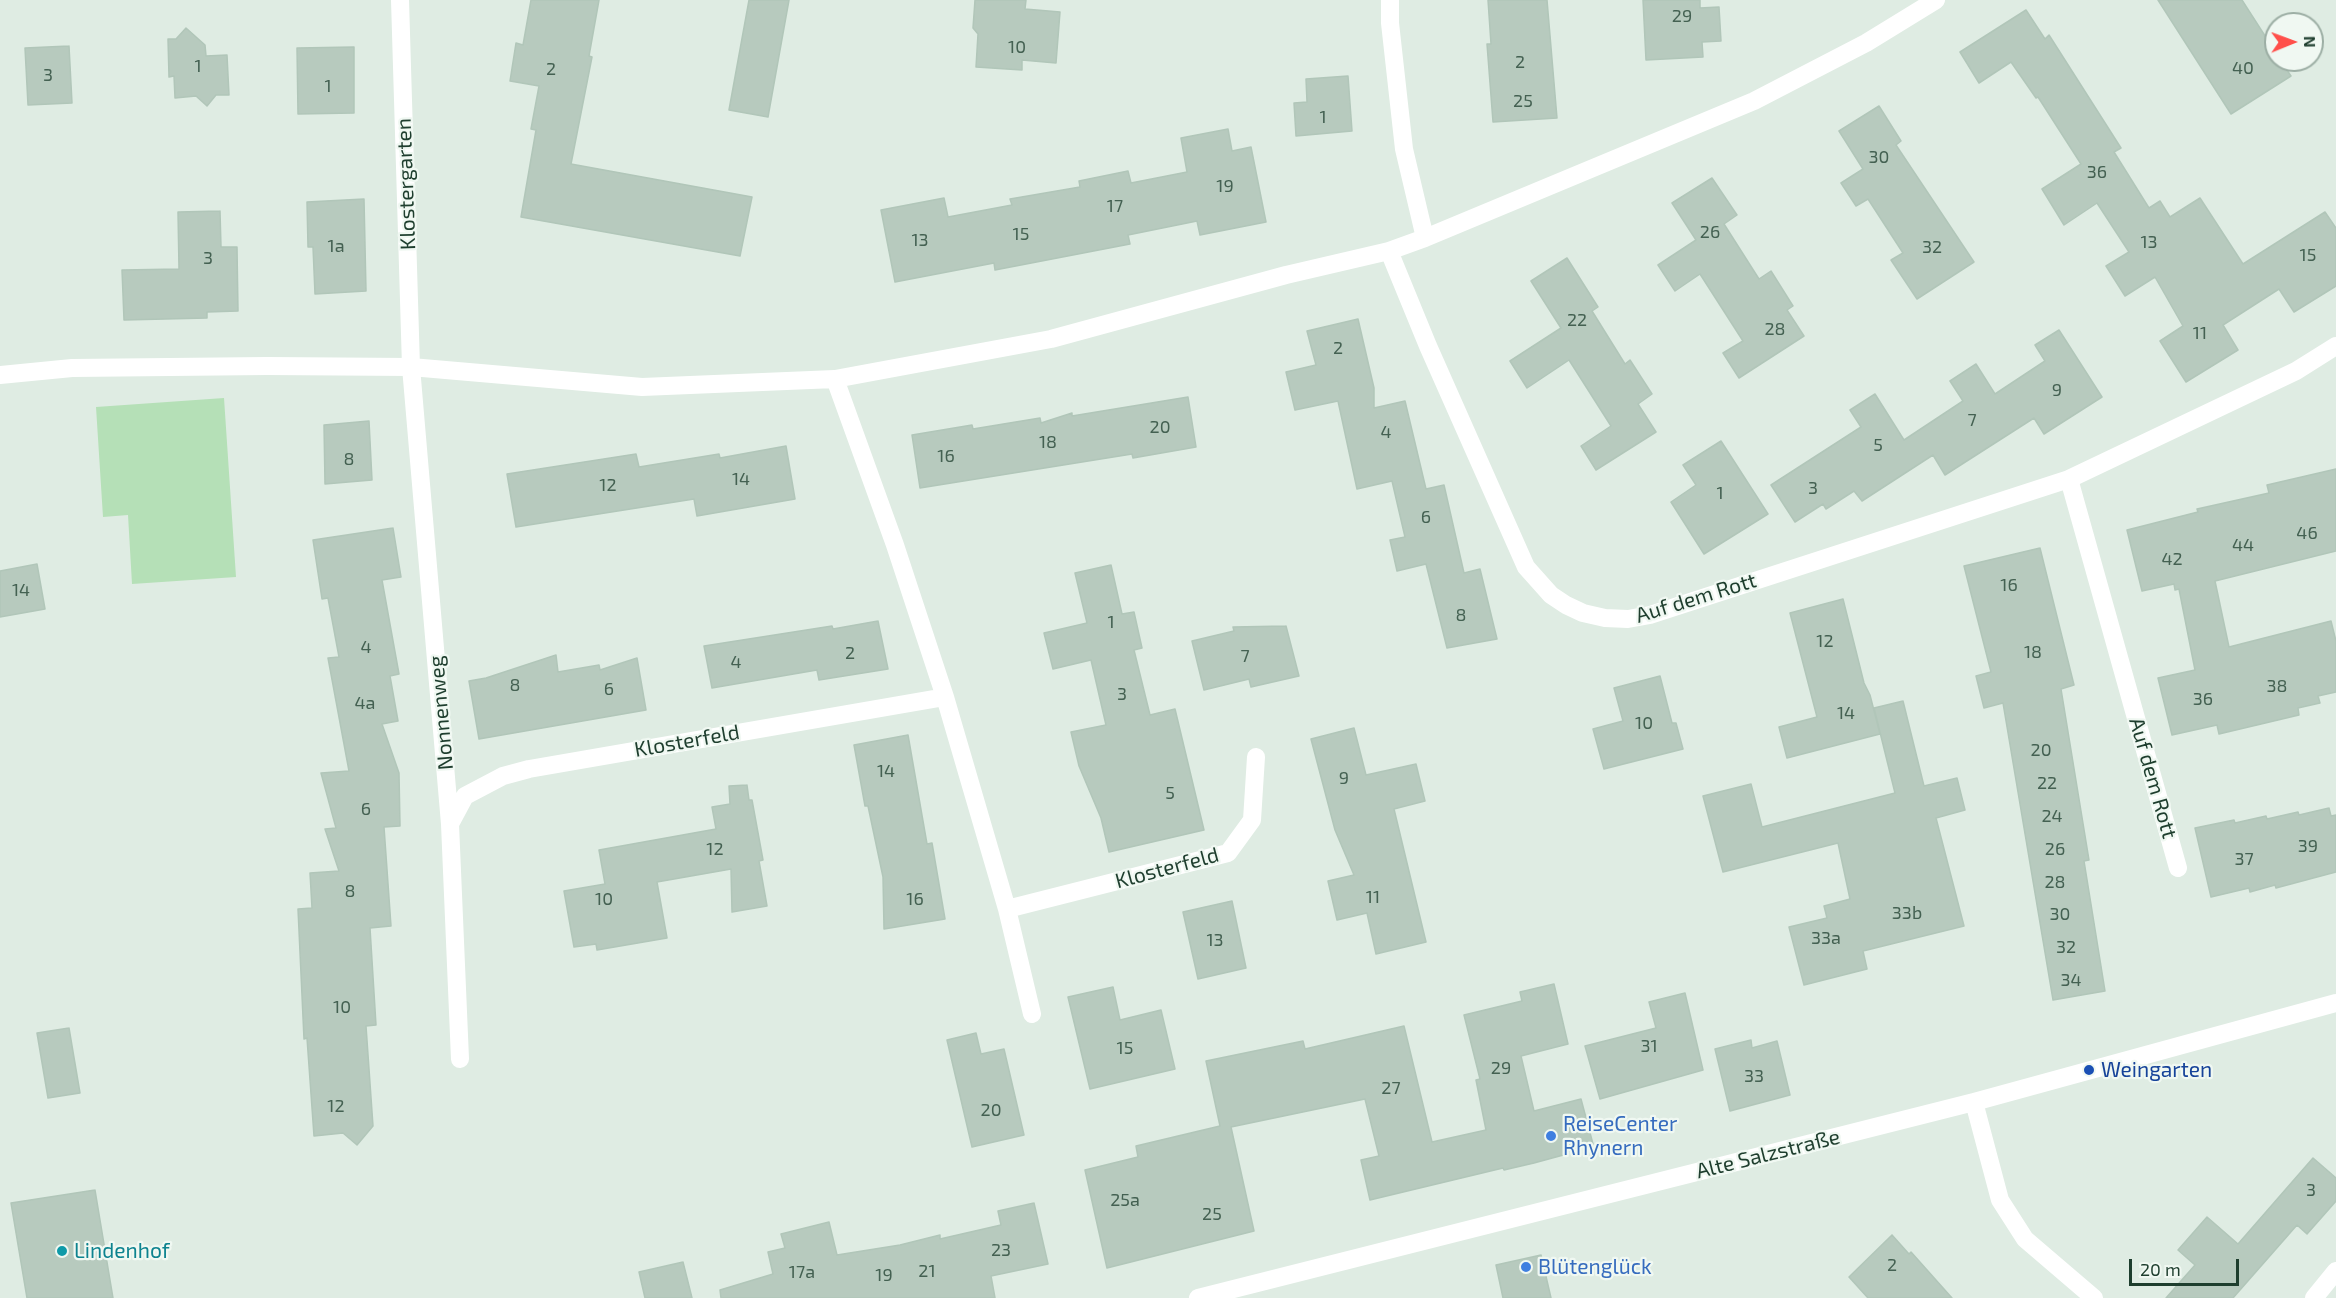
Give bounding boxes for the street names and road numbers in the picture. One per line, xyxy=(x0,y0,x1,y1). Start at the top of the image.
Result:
street label: Klostergarten xyxy=(391,118,421,250)
street label: Auf dem Rott xyxy=(1633,568,1759,628)
street label: Nonnenweg xyxy=(423,655,459,771)
street label: Auf dem Rott xyxy=(2124,715,2182,841)
street label: Klosterfeld xyxy=(632,719,742,763)
street label: Klosterfeld xyxy=(1112,842,1222,894)
street label: Alte Salzstraße xyxy=(1693,1124,1843,1184)

